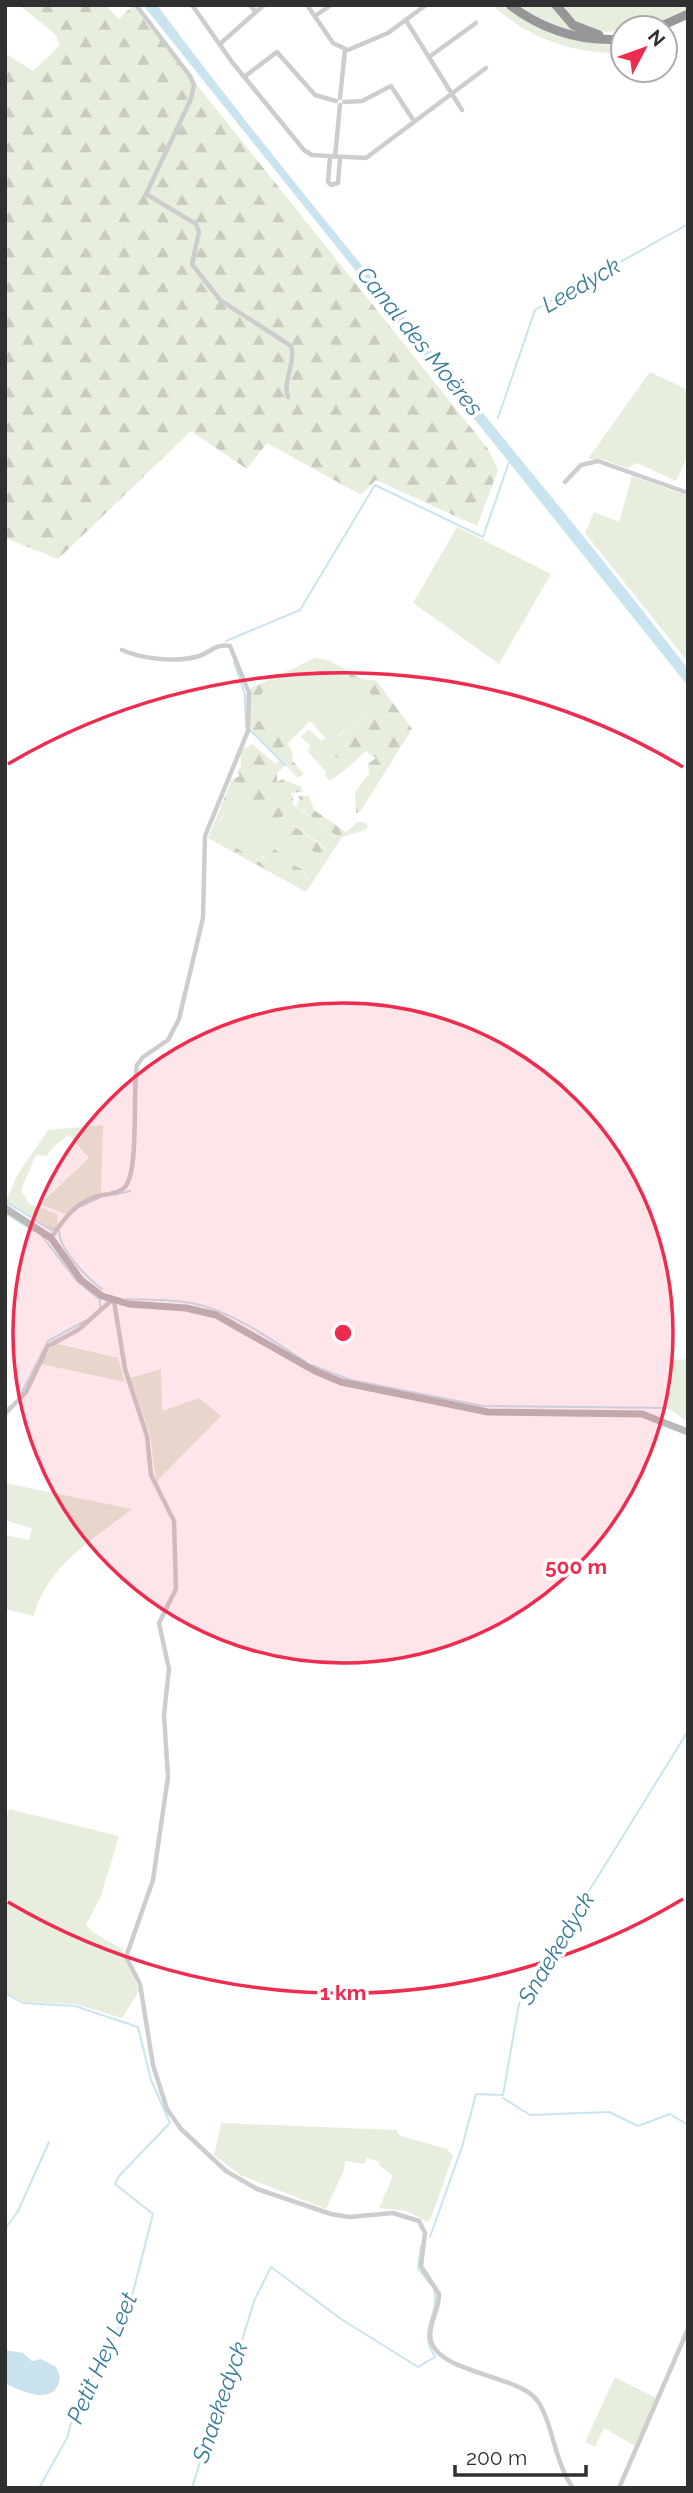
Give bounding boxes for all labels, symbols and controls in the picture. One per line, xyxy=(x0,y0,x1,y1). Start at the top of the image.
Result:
north arrow xyxy=(609,14,679,84)
text: N xyxy=(644,25,670,51)
water label: Leedyck xyxy=(537,251,625,318)
water label: Canal des Moëres xyxy=(352,261,489,421)
centre of rings xyxy=(331,1321,355,1345)
text: 500 m xyxy=(545,1554,607,1579)
water label: Snaekedyck xyxy=(511,1887,600,2010)
text: 1 km xyxy=(320,1980,366,2005)
water label: Petit Hey Leet xyxy=(61,2288,143,2427)
water label: Snaekedyck xyxy=(186,2338,253,2467)
scale bar xyxy=(455,2434,586,2478)
text: 200 m xyxy=(466,2445,527,2470)

